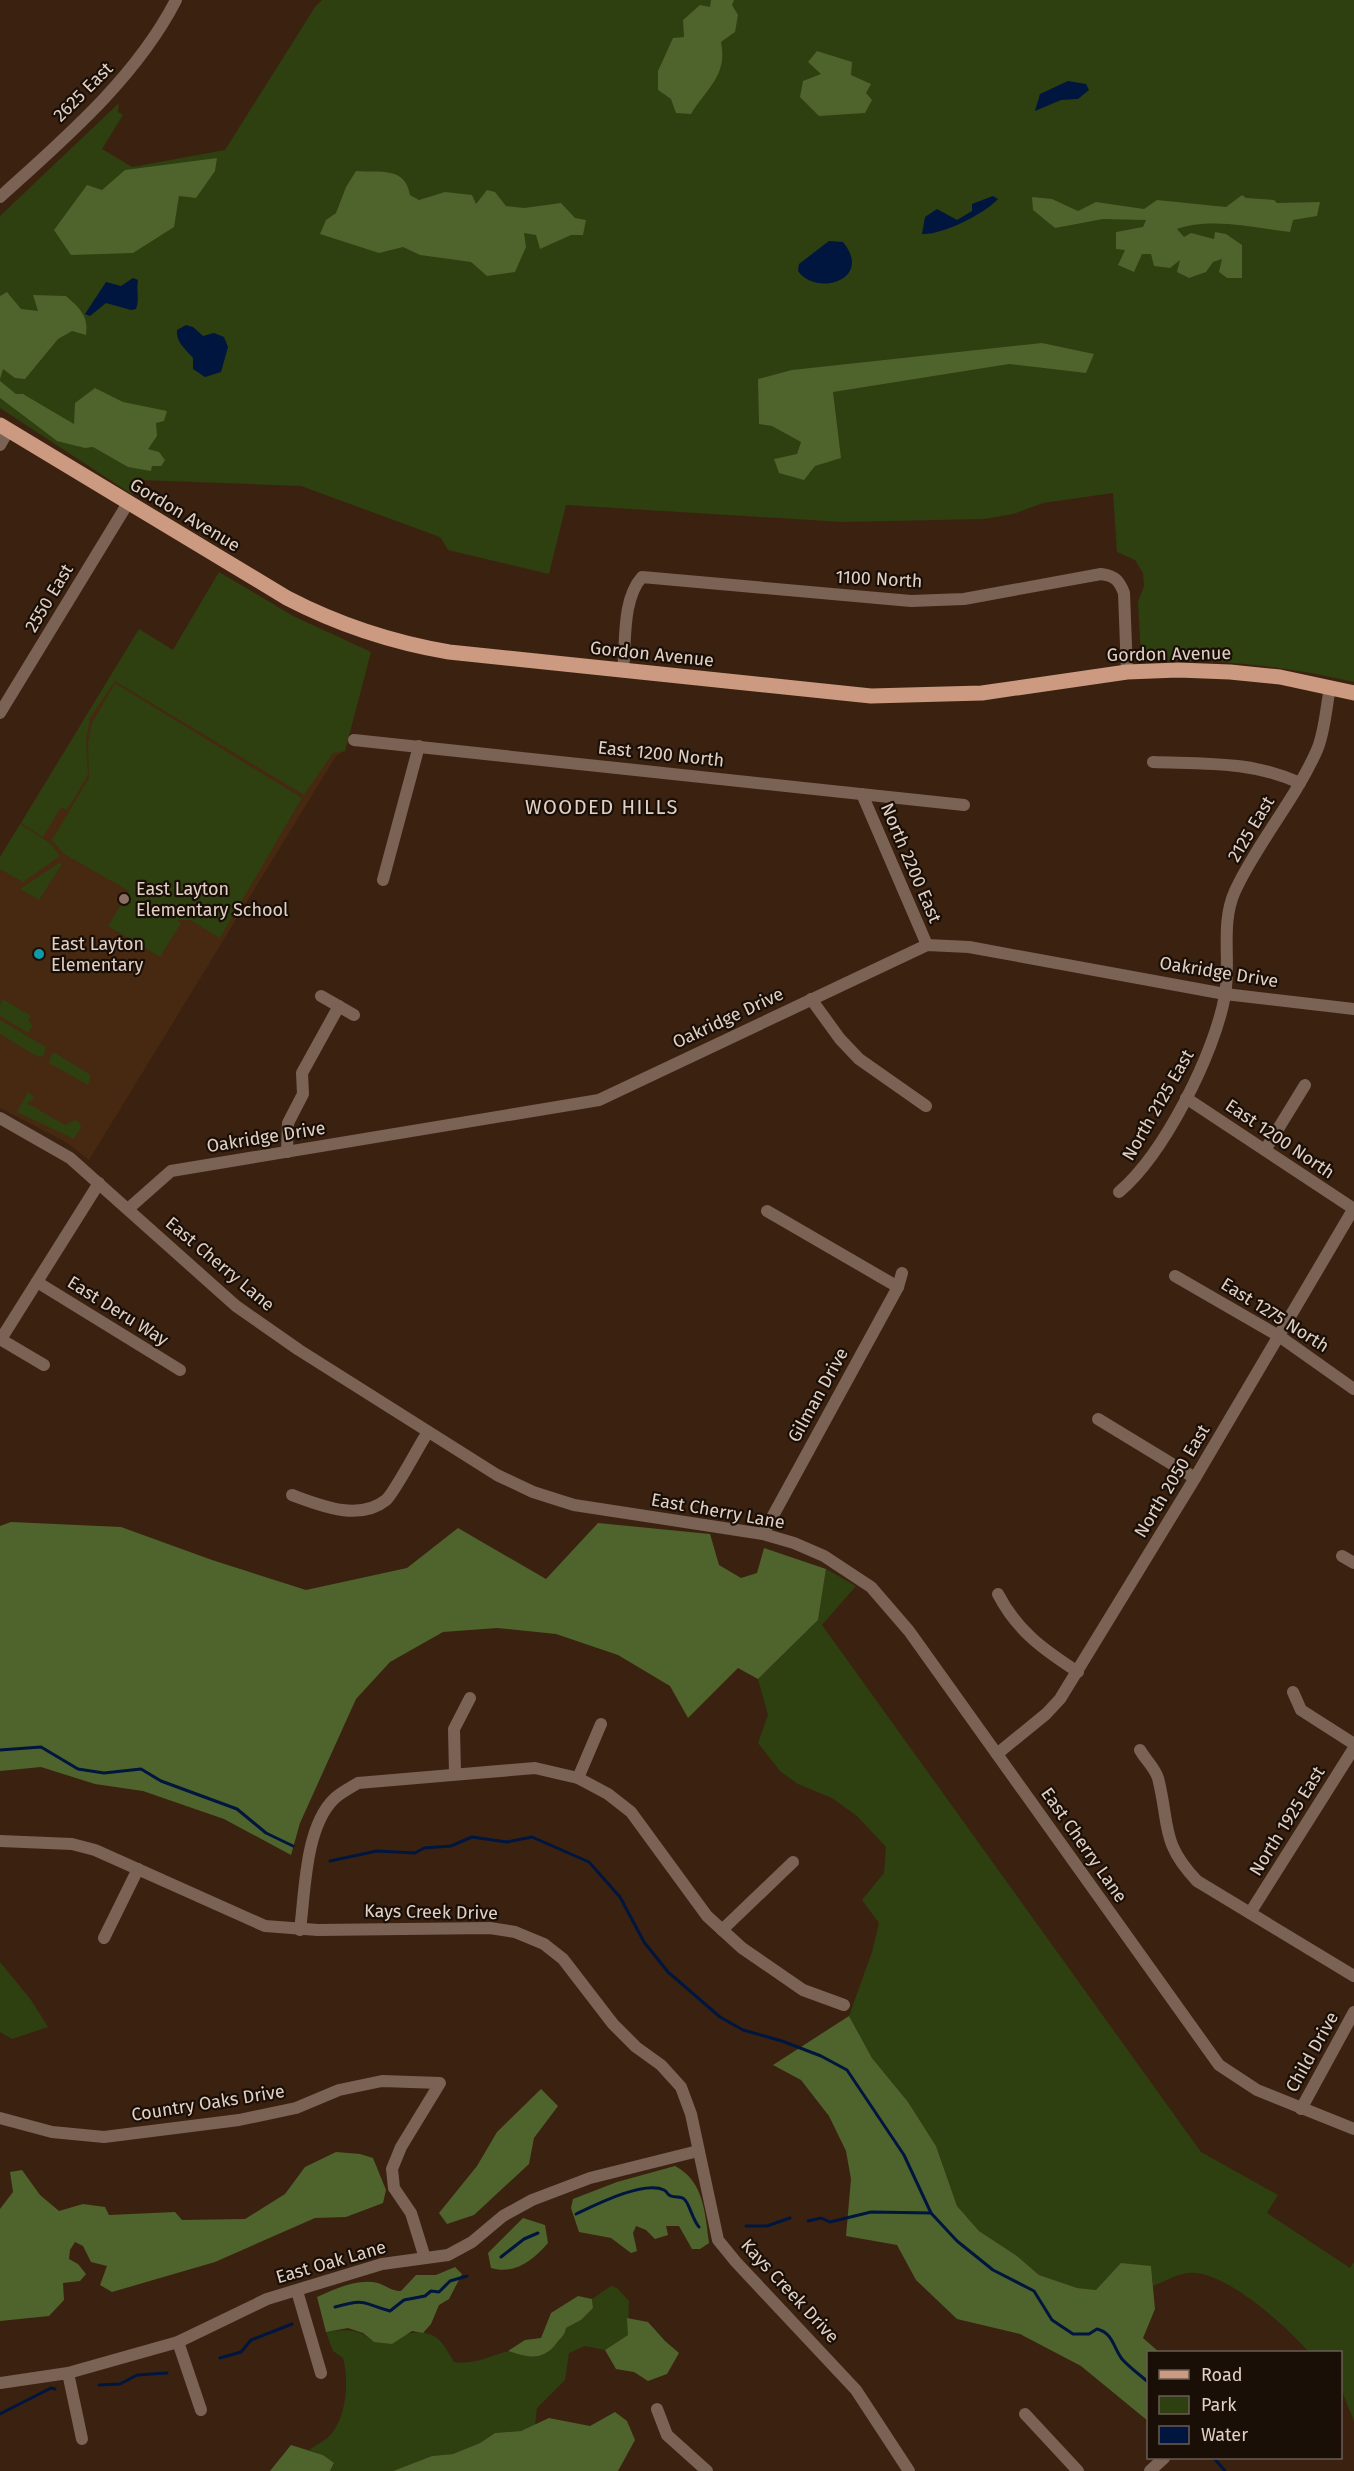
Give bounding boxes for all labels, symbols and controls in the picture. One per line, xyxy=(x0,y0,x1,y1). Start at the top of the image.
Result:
street label: 2625 East xyxy=(49,57,118,126)
street label: Gordon Avenue xyxy=(126,473,244,557)
street label: 2550 East xyxy=(20,560,78,636)
street label: 1100 North xyxy=(835,566,923,592)
street label: Gordon Avenue xyxy=(589,637,715,671)
street label: Gordon Avenue xyxy=(1107,642,1231,666)
street label: East 1200 North xyxy=(597,736,725,772)
street label: 2125 East xyxy=(1223,792,1279,866)
district label: WOODED HILLS xyxy=(525,795,679,819)
street label: North 2200 East xyxy=(876,800,946,927)
place label: East Layton Elementary School xyxy=(136,878,288,921)
marker: East Layton Elementary School xyxy=(117,892,131,906)
place label: East Layton Elementary xyxy=(51,933,144,976)
marker: East Layton Elementary xyxy=(32,947,46,961)
street label: Oakridge Drive xyxy=(1158,952,1280,992)
street label: Oakridge Drive xyxy=(669,983,787,1053)
street label: North 2125 East xyxy=(1117,1045,1199,1164)
street label: East 1200 North xyxy=(1221,1094,1339,1184)
street label: Oakridge Drive xyxy=(205,1117,327,1157)
street label: East Cherry Lane xyxy=(161,1212,279,1316)
street label: East Deru Way xyxy=(63,1271,173,1351)
street label: East 1275 North xyxy=(1217,1273,1333,1357)
street label: Gilman Drive xyxy=(783,1344,853,1446)
street label: North 2050 East xyxy=(1130,1420,1215,1542)
street label: East Cherry Lane xyxy=(649,1488,787,1534)
street label: North 1925 East xyxy=(1245,1762,1330,1880)
street label: East Cherry Lane xyxy=(1036,1783,1132,1907)
street label: Kays Creek Drive xyxy=(364,1900,498,1924)
street label: Child Drive xyxy=(1281,2008,1343,2096)
street label: Country Oaks Drive xyxy=(130,2080,286,2126)
street label: Kays Creek Drive xyxy=(736,2235,844,2347)
street label: East Oak Lane xyxy=(273,2236,389,2288)
legend xyxy=(1147,2351,1342,2459)
text: Road xyxy=(1201,2364,1243,2386)
text: Park xyxy=(1201,2394,1237,2416)
text: Water xyxy=(1201,2424,1248,2446)

